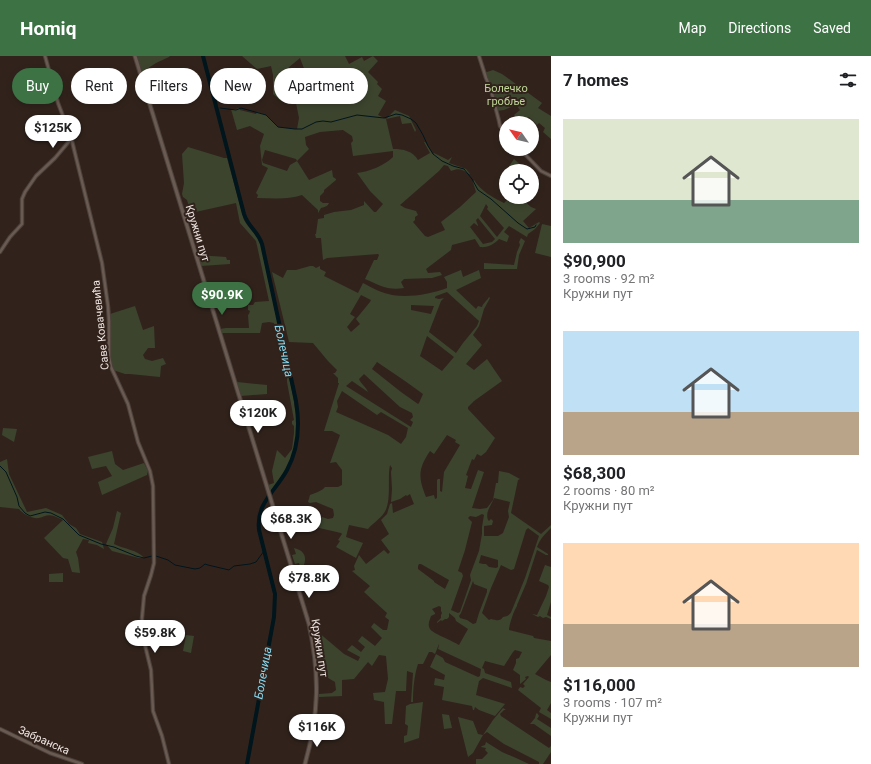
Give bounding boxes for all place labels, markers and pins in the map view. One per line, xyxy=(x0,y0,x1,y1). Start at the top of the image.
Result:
pin: $125K xyxy=(25,115,81,149)
pin: $90.9K xyxy=(189,282,255,316)
pin: $120K xyxy=(230,400,286,434)
pin: $68.3K xyxy=(258,506,324,540)
pin: $78.8K xyxy=(276,565,342,599)
pin: $59.8K xyxy=(122,620,188,654)
pin: $116K xyxy=(289,714,345,748)

